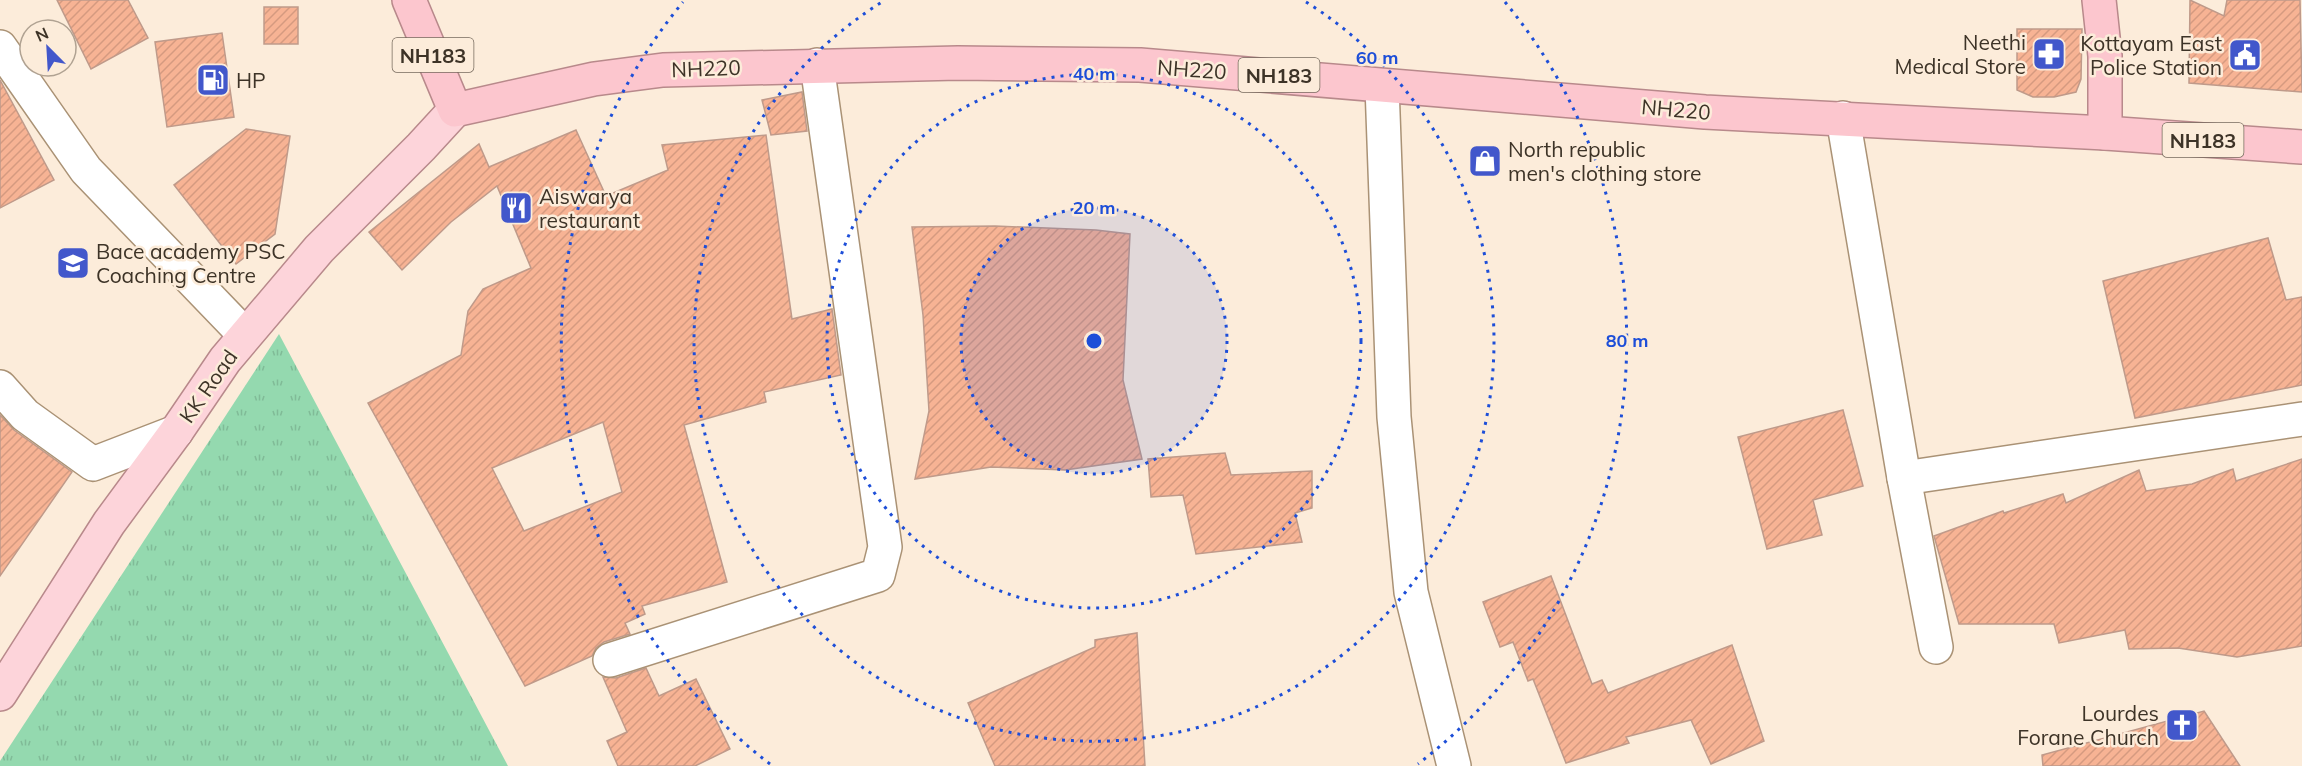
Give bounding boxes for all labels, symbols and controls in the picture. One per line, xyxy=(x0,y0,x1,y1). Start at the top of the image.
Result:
north arrow xyxy=(18,18,78,78)
text: N xyxy=(32,23,51,46)
place label: Neethi Medical Store xyxy=(1894,29,2026,79)
place label: Kottayam East Police Station xyxy=(2080,30,2222,80)
pharmacy icon: Neethi Medical Store xyxy=(2031,36,2067,72)
public building icon: Kottayam East Police Station xyxy=(2227,37,2263,73)
road number: NH183 xyxy=(392,38,474,72)
text: 60 m xyxy=(1356,46,1398,69)
street label: NH220 xyxy=(671,54,741,82)
street label: NH220 xyxy=(1156,54,1228,84)
road number: NH183 xyxy=(1238,58,1320,92)
fuel station icon: HP xyxy=(195,62,231,98)
text: 40 m xyxy=(1073,62,1115,85)
place label: HP xyxy=(236,67,266,93)
street label: NH220 xyxy=(1640,93,1712,125)
road number: NH183 xyxy=(2162,123,2244,157)
place label: North republic men's clothing store xyxy=(1508,136,1702,186)
shop icon: North republic men's clothing store xyxy=(1467,143,1503,179)
place label: Aiswarya restaurant xyxy=(539,183,640,233)
restaurant icon: Aiswarya restaurant xyxy=(498,190,534,226)
text: 20 m xyxy=(1073,196,1115,219)
place label: Bace academy PSC Coaching Centre xyxy=(96,238,286,288)
school or university icon: Bace academy PSC Coaching Centre xyxy=(55,245,91,281)
text: 80 m xyxy=(1606,329,1648,352)
centre of rings xyxy=(1084,331,1104,351)
street label: KK Road xyxy=(173,344,243,428)
place label: Lourdes Forane Church xyxy=(2017,700,2159,750)
church icon: Lourdes Forane Church xyxy=(2164,707,2200,743)

